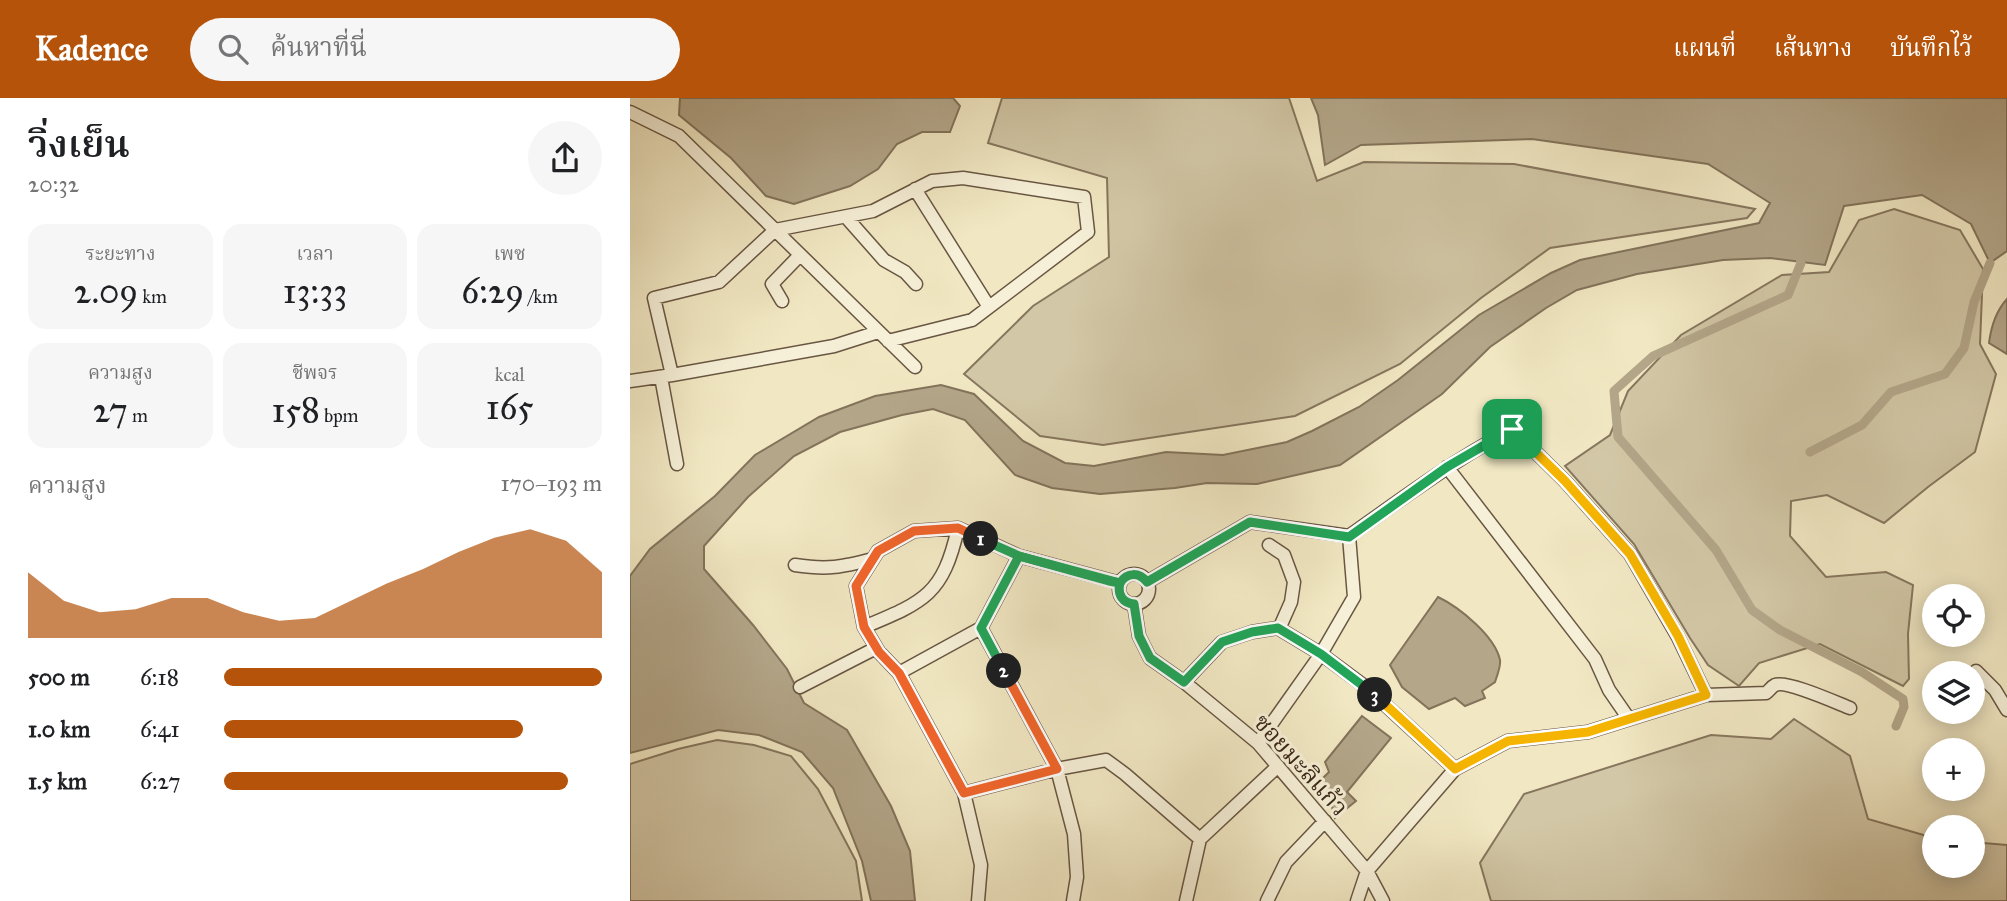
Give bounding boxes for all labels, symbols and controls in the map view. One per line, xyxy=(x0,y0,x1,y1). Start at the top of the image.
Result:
search box xyxy=(190,18,680,81)
text: Kadence xyxy=(35,29,148,69)
icon: search xyxy=(214,30,252,68)
text: ค้นหาที่นี่ xyxy=(270,31,367,63)
text: แผนที่ xyxy=(1673,33,1736,63)
text: เส้นทาง xyxy=(1774,33,1852,63)
text: บันทึกไว้ xyxy=(1890,33,1972,63)
text: วิ่งเย็น xyxy=(28,121,130,167)
button: share xyxy=(528,121,602,195)
text: 20:32 xyxy=(28,170,79,198)
text: ระยะทาง xyxy=(85,242,155,265)
text: เวลา xyxy=(296,242,334,265)
text: เพซ xyxy=(494,242,526,265)
text: 2.09 xyxy=(74,270,138,313)
text: 13:33 xyxy=(283,270,347,313)
text: 6:29 xyxy=(461,270,524,313)
text: km xyxy=(138,285,167,308)
text: /km xyxy=(524,285,558,308)
text: ความสูง xyxy=(88,361,153,384)
text: ชีพจร xyxy=(292,361,338,384)
text: kcal xyxy=(495,363,525,386)
text: 165 xyxy=(486,386,534,429)
text: 27 xyxy=(93,389,128,432)
text: 158 xyxy=(271,389,320,432)
pin xyxy=(1482,399,1542,459)
text: m xyxy=(128,404,148,427)
text: bpm xyxy=(320,404,359,427)
icon: arrive xyxy=(1493,410,1531,448)
text: 170–193 m xyxy=(500,469,602,497)
text: ความสูง xyxy=(28,471,106,499)
pin: 1 xyxy=(964,522,998,556)
text: 1 xyxy=(977,527,984,550)
map controls xyxy=(1922,584,1985,878)
button: locate xyxy=(1922,584,1985,647)
pin: 2 xyxy=(986,654,1022,688)
text: 2 xyxy=(999,659,1008,682)
button: layers xyxy=(1922,661,1985,724)
text: 500 m xyxy=(28,663,90,691)
text: 6:18 xyxy=(140,663,179,691)
pin: 3 xyxy=(1358,678,1392,712)
text: 3 xyxy=(1371,683,1378,706)
street label: ซอยมะลิแก้ว xyxy=(1247,708,1355,822)
text: 1.0 km xyxy=(28,715,90,743)
text: 6:41 xyxy=(140,715,180,743)
button: + xyxy=(1922,738,1985,801)
text: 1.5 km xyxy=(28,767,87,795)
text: 6:27 xyxy=(140,767,181,795)
button: − xyxy=(1922,815,1985,878)

